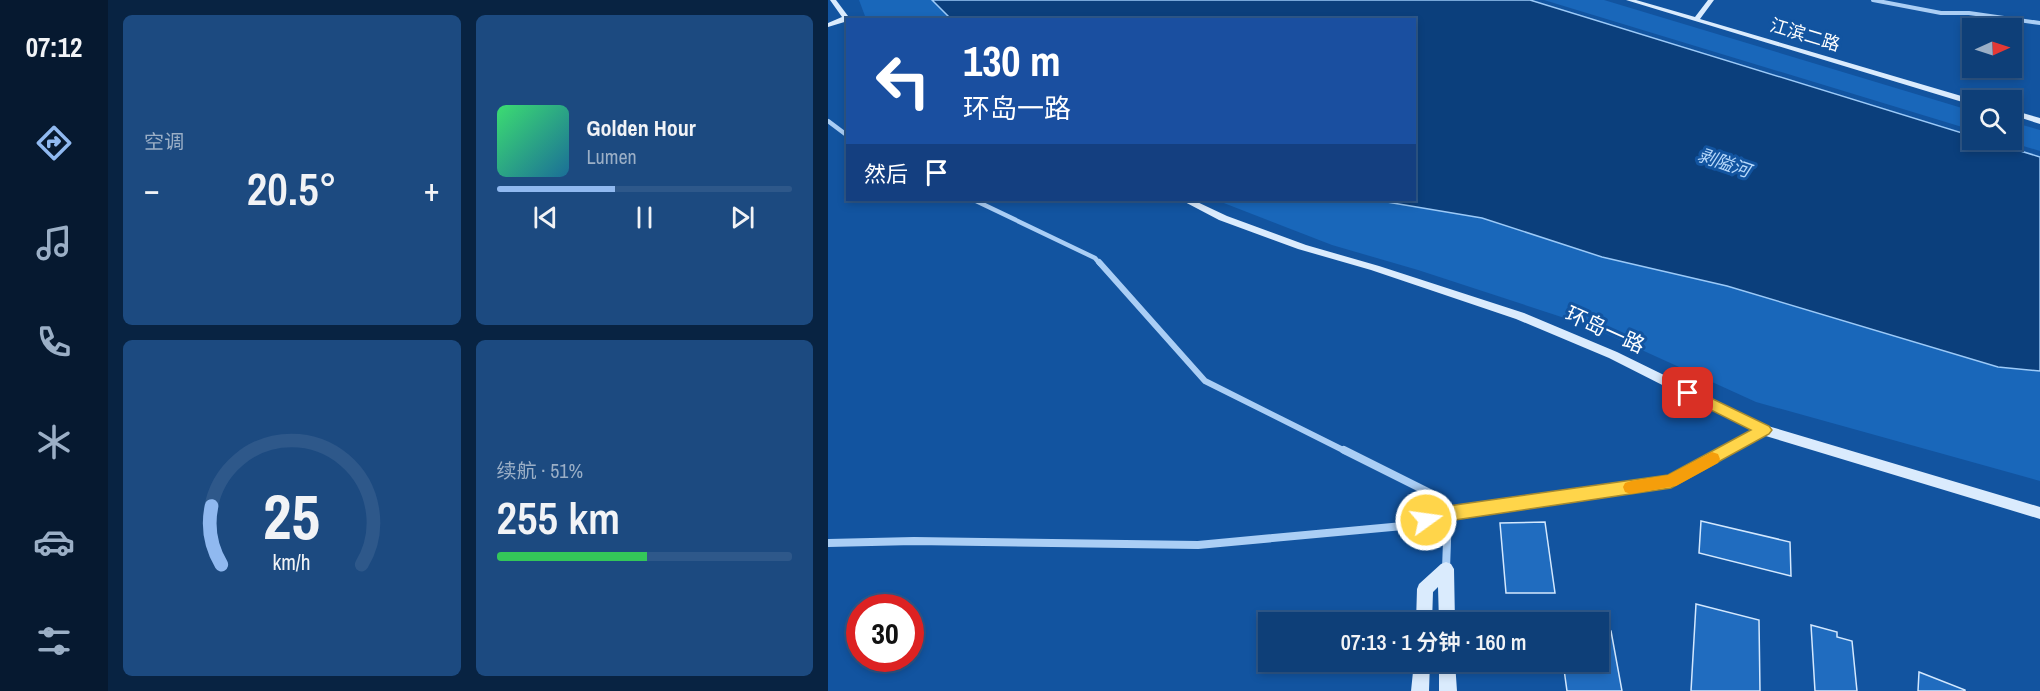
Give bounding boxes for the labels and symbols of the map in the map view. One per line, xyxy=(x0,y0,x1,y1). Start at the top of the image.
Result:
street label: 江滨二路 xyxy=(1767,12,1843,57)
north arrow xyxy=(1962,18,2022,78)
water label: 剥隘河 xyxy=(1695,142,1757,184)
street label: 环岛一路 xyxy=(1561,299,1649,360)
pin xyxy=(1662,367,1713,418)
position arrow xyxy=(1394,488,1458,552)
speed limit sign: 30 xyxy=(846,594,924,672)

